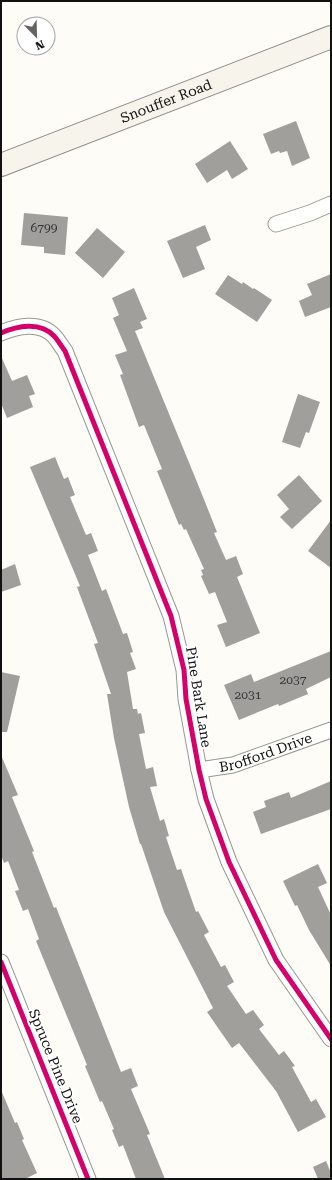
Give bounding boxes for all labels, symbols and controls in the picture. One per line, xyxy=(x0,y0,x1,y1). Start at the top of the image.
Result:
north arrow xyxy=(16,16,56,56)
text: N xyxy=(33,37,46,53)
street label: Snouffer Road xyxy=(118,76,214,126)
house number: 6799 xyxy=(31,221,58,235)
street label: Pine Bark Lane xyxy=(183,645,215,749)
house number: 2037 xyxy=(280,673,307,687)
house number: 2031 xyxy=(235,688,262,702)
street label: Brofford Drive xyxy=(218,729,314,775)
street label: Spruce Pine Drive xyxy=(26,1007,86,1126)

